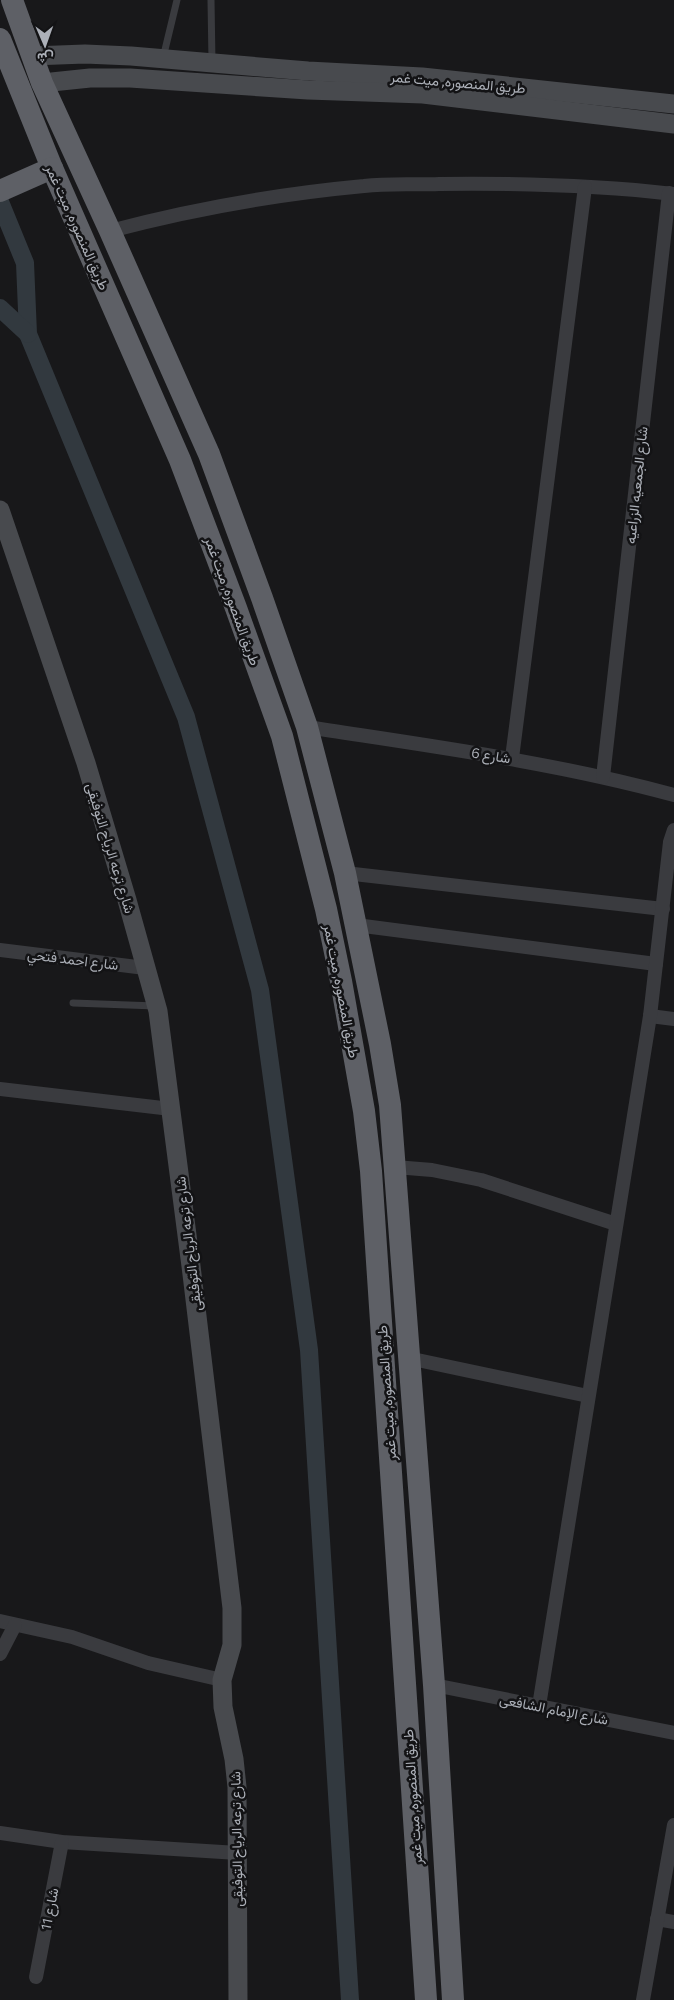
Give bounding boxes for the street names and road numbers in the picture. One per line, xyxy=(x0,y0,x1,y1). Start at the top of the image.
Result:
street label: طريق المنصوره, ميت غمر xyxy=(389,68,526,97)
street label: طريق المنصوره, ميت غمر xyxy=(41,161,113,293)
street label: شارع الجمعيه الزراعيه xyxy=(621,425,654,545)
street label: طريق المنصوره, ميت غمر xyxy=(201,533,264,668)
street label: شارع 6 xyxy=(470,744,512,769)
street label: شارع ترعه الرياح التوفيقى xyxy=(80,781,139,916)
street label: طريق المنصوره, ميت غمر xyxy=(320,922,363,1059)
street label: شارع احمد فتحي xyxy=(26,945,120,977)
street label: شارع ترعه الرياح التوفيقى xyxy=(171,1175,208,1312)
street label: طريق المنصوره, ميت غمر xyxy=(373,1325,400,1462)
street label: شارع الإمام الشافعى xyxy=(498,1690,610,1731)
street label: طريق المنصوره, ميت غمر xyxy=(399,1729,426,1866)
street label: شارع ترعه الرياح التوفيقى xyxy=(226,1771,249,1907)
street label: شارع 11 xyxy=(37,1886,64,1932)

